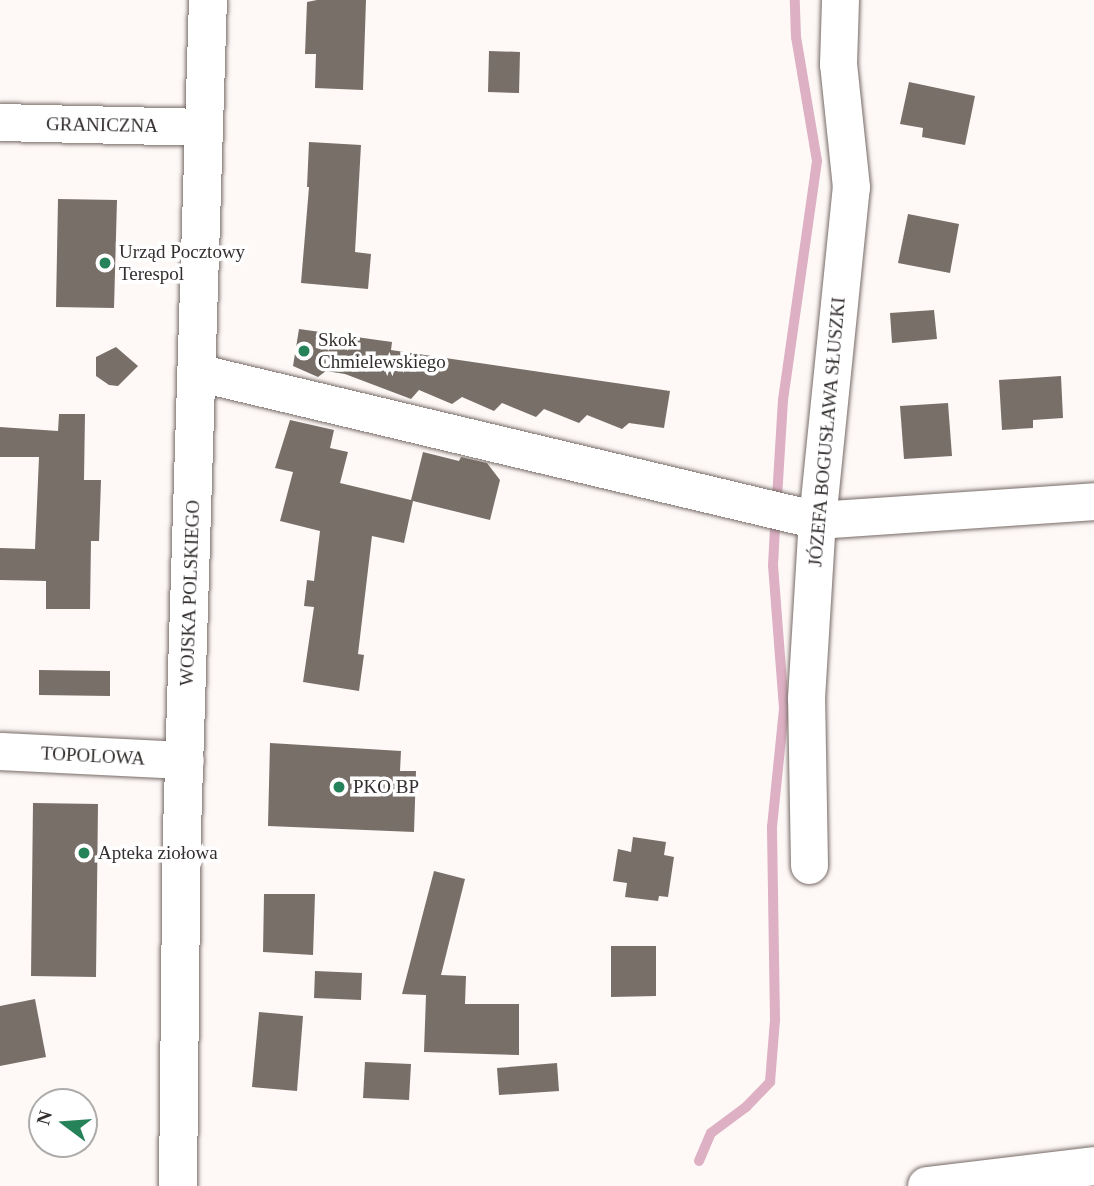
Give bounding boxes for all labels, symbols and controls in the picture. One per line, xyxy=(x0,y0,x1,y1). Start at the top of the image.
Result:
street label: GRANICZNA xyxy=(46,113,158,137)
place label: Urząd Pocztowy Terespol xyxy=(119,241,245,285)
marker: Urząd Pocztowy Terespol xyxy=(97,255,113,271)
street label: JÓZEFA BOGUSŁAWA SŁUSZKI xyxy=(804,295,850,569)
place label: Skok Chmielewskiego xyxy=(318,329,446,373)
marker: Skok Chmielewskiego xyxy=(296,343,312,359)
street label: WOJSKA POLSKIEGO xyxy=(175,499,205,687)
street label: TOPOLOWA xyxy=(40,742,146,770)
place label: PKO BP xyxy=(353,776,419,798)
marker: PKO BP xyxy=(331,779,347,795)
place label: Apteka ziołowa xyxy=(98,842,218,864)
marker: Apteka ziołowa xyxy=(76,845,92,861)
north arrow xyxy=(28,1088,98,1158)
text: N xyxy=(32,1108,56,1127)

